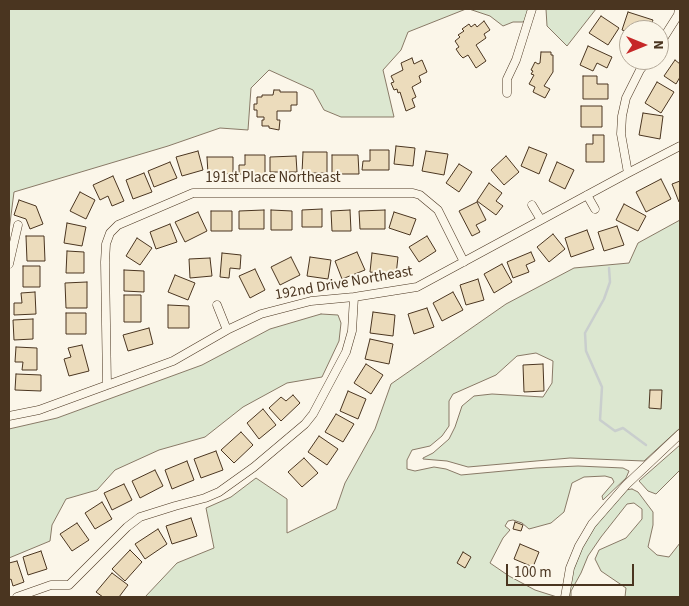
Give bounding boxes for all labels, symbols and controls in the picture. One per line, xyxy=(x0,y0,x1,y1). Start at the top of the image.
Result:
north arrow xyxy=(619,20,669,70)
text: N xyxy=(648,40,668,50)
street label: 191st Place Northeast xyxy=(205,170,341,188)
street label: 192nd Drive Northeast xyxy=(274,263,414,305)
scale bar xyxy=(509,554,636,586)
text: 100 m xyxy=(514,562,552,583)

